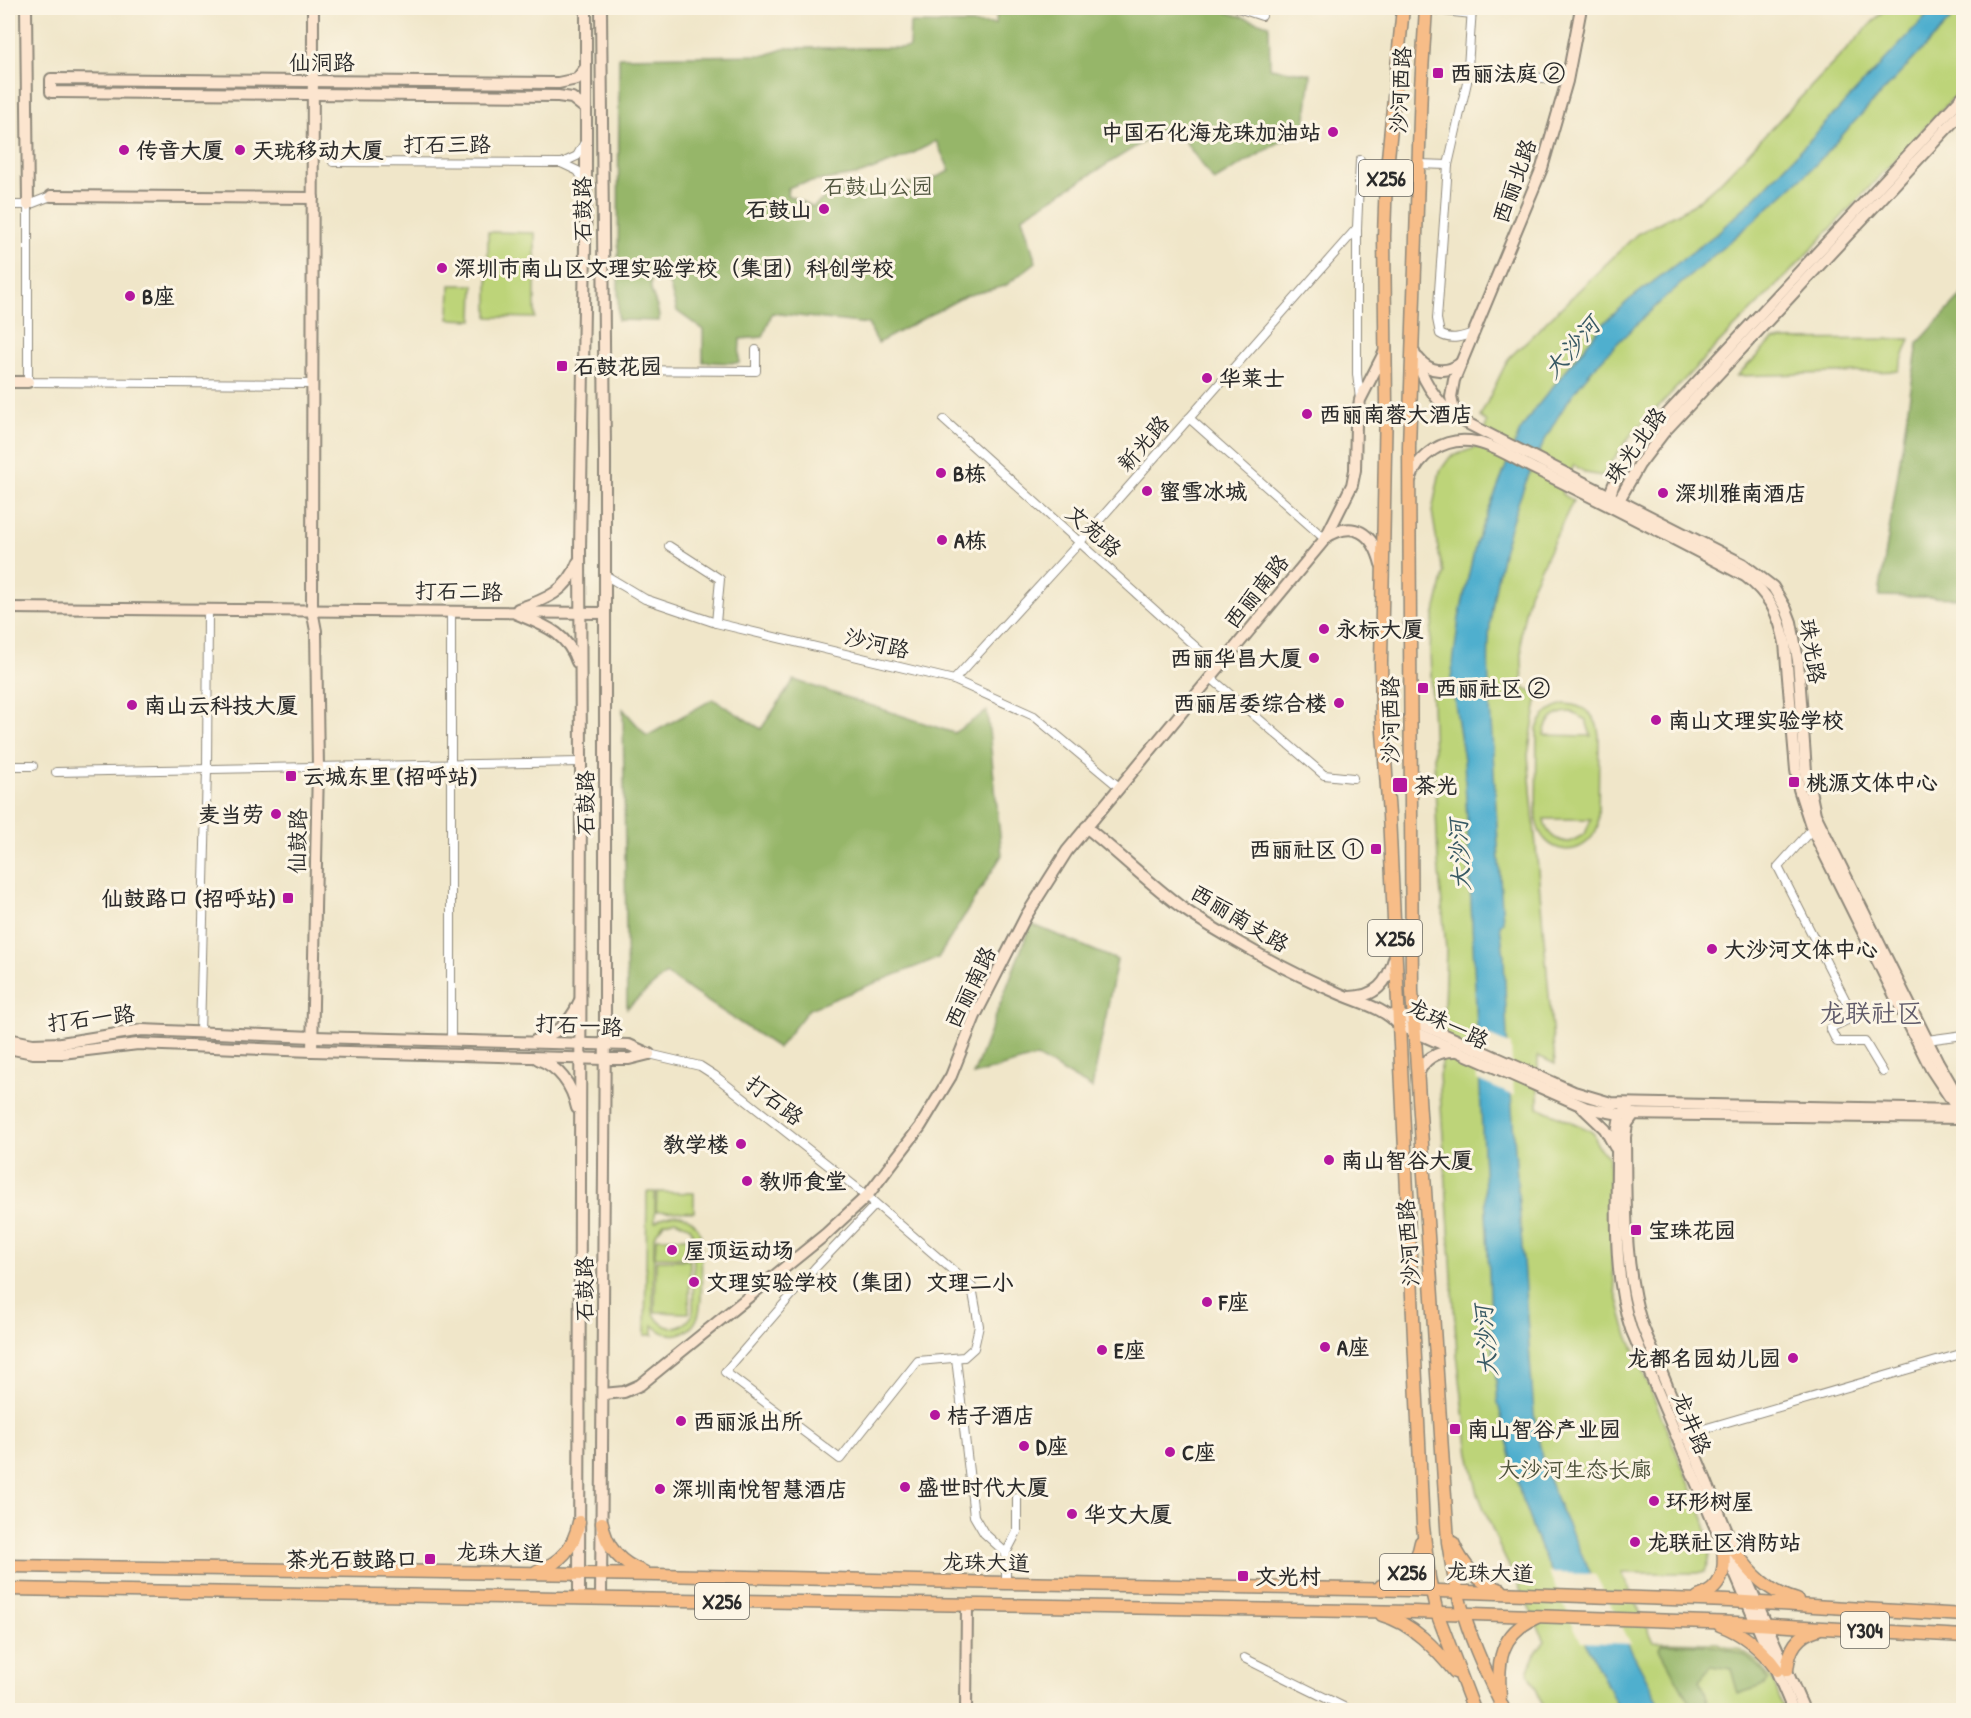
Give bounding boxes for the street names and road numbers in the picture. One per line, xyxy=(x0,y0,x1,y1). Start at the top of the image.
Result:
street label: 沙河西路 xyxy=(1383,45,1417,135)
street label: 仙洞路 xyxy=(289,47,355,77)
street label: 打石三路 xyxy=(403,129,491,159)
street label: 西丽北路 xyxy=(1485,135,1543,227)
road number: X256 xyxy=(1359,160,1413,196)
street label: 石鼓路 xyxy=(567,176,597,242)
street label: 珠光北路 xyxy=(1597,401,1673,489)
street label: 新光路 xyxy=(1110,408,1176,478)
street label: 文苑路 xyxy=(1059,498,1129,564)
street label: 西丽南路 xyxy=(1217,547,1295,635)
street label: 打石二路 xyxy=(415,575,503,607)
street label: 珠光路 xyxy=(1793,616,1833,686)
street label: 沙河路 xyxy=(841,621,913,665)
street label: 沙河西路 xyxy=(1375,676,1405,764)
street label: 石鼓路 xyxy=(570,770,600,836)
street label: 仙鼓路 xyxy=(281,808,313,874)
street label: 西丽南支路 xyxy=(1185,877,1295,959)
road number: X256 xyxy=(1368,920,1422,956)
street label: 西丽南路 xyxy=(937,941,1003,1033)
street label: 龙珠一路 xyxy=(1402,990,1494,1056)
street label: 打石一路 xyxy=(45,998,137,1038)
street label: 打石一路 xyxy=(534,1008,624,1042)
street label: 打石路 xyxy=(740,1068,810,1132)
street label: 沙河西路 xyxy=(1390,1198,1426,1288)
street label: 石鼓路 xyxy=(569,1256,599,1322)
street label: 龙井路 xyxy=(1665,1387,1719,1459)
street label: 龙珠大道 xyxy=(456,1536,544,1568)
street label: 龙珠大道 xyxy=(942,1546,1030,1578)
road number: X256 xyxy=(1380,1554,1434,1590)
street label: 龙珠大道 xyxy=(1445,1555,1535,1589)
road number: X256 xyxy=(695,1583,749,1619)
road number: Y304 xyxy=(1841,1612,1889,1648)

